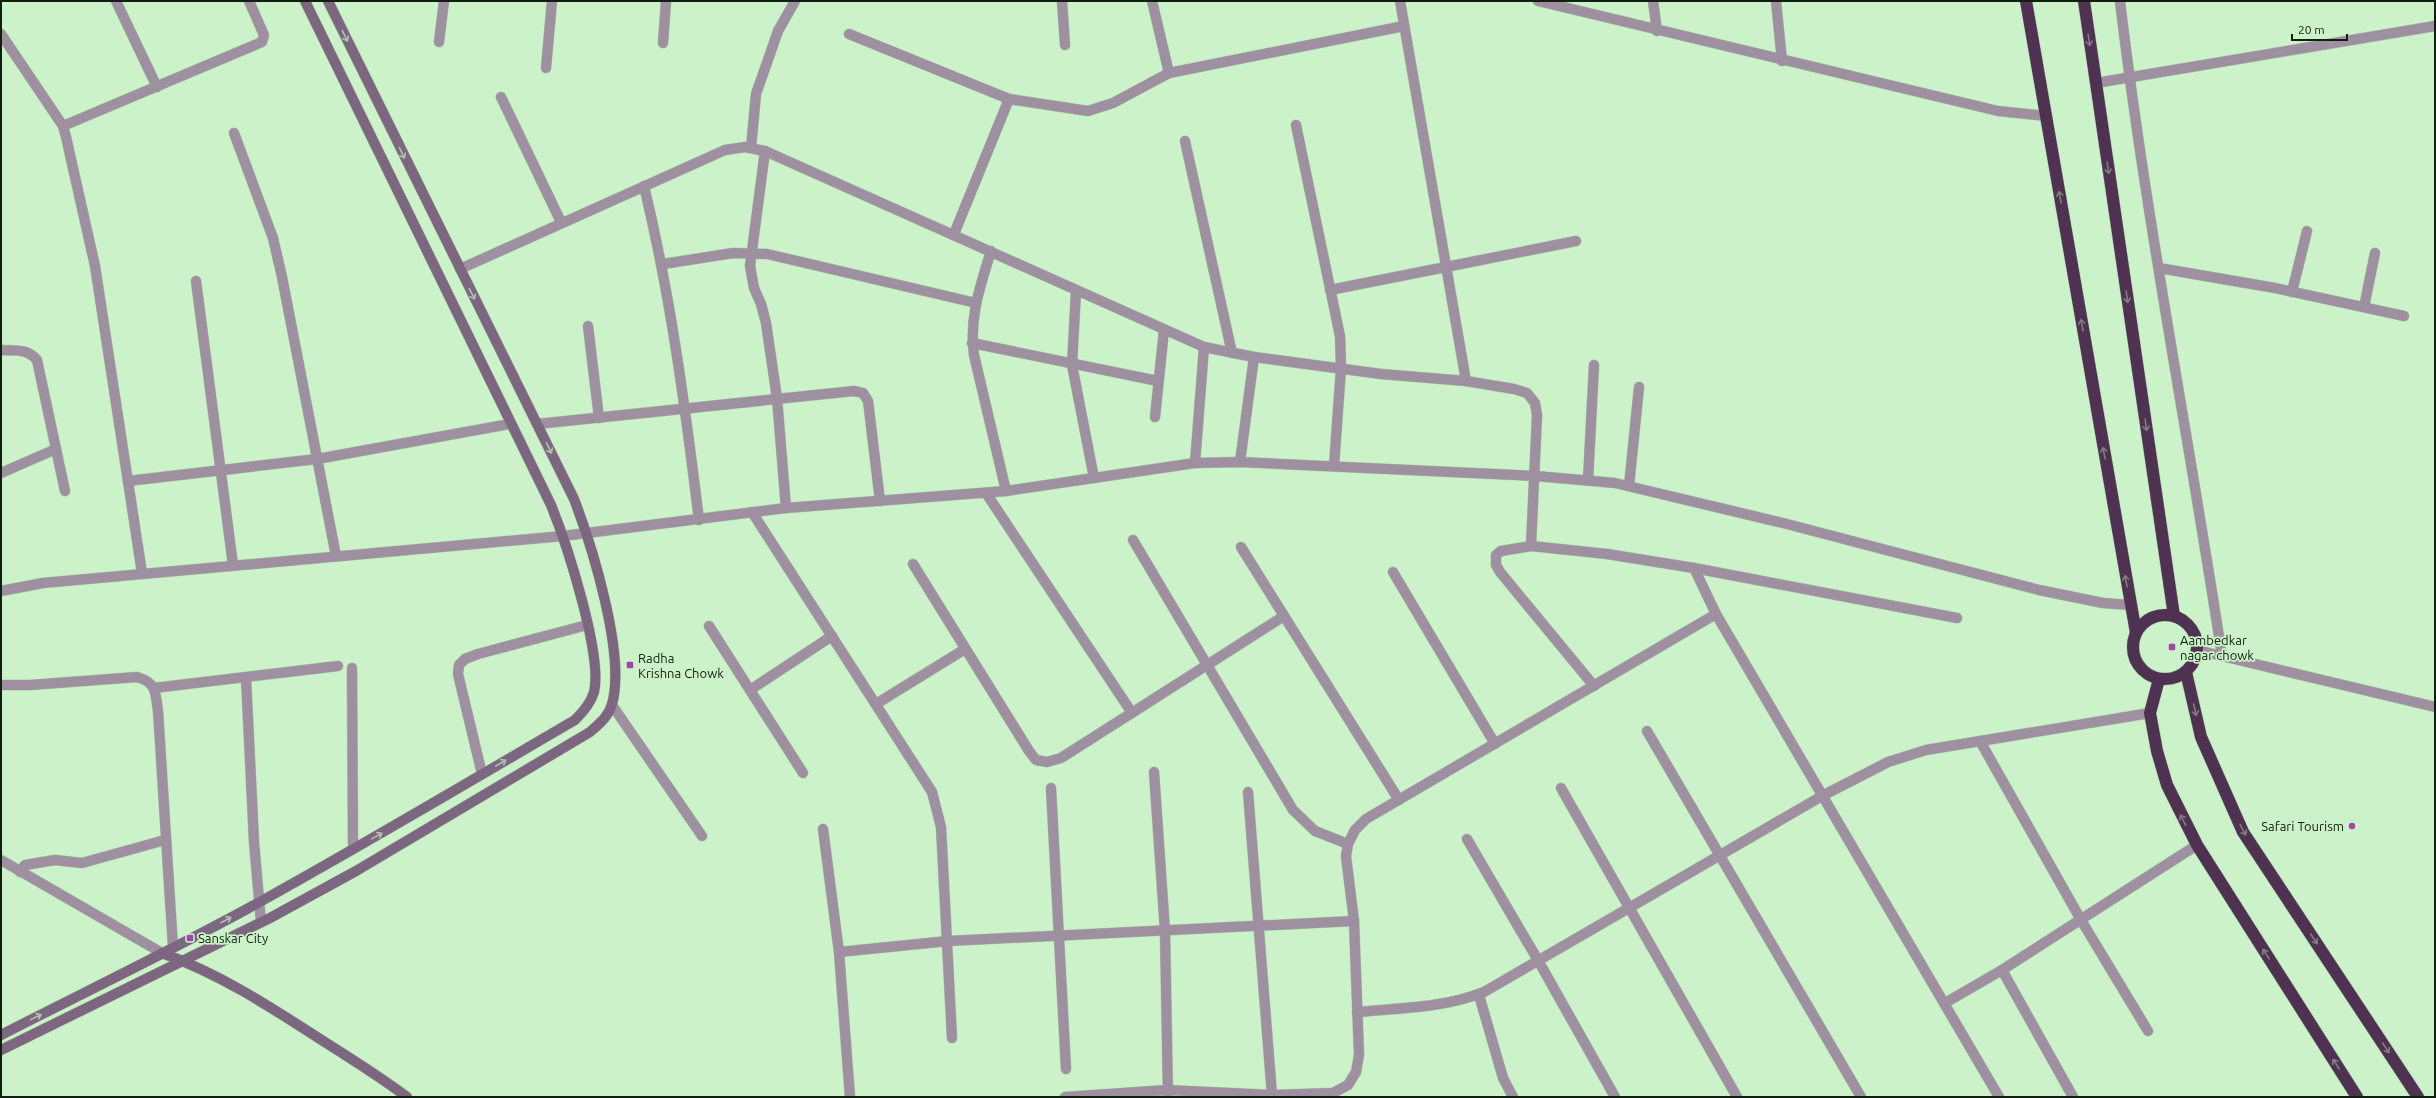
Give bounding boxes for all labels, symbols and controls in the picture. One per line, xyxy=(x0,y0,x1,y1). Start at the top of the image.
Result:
scale bar xyxy=(2292,16,2347,42)
text: 20 m xyxy=(2298,23,2325,36)
one-way arrow xyxy=(342,30,349,42)
one-way arrow xyxy=(2085,33,2093,46)
one-way arrow xyxy=(399,146,407,158)
one-way arrow xyxy=(2104,161,2112,174)
one-way arrow xyxy=(2056,191,2064,204)
one-way arrow xyxy=(469,288,477,300)
one-way arrow xyxy=(2123,290,2131,303)
one-way arrow xyxy=(2078,319,2086,332)
one-way arrow xyxy=(2142,418,2150,431)
one-way arrow xyxy=(546,442,553,454)
one-way arrow xyxy=(2100,447,2108,460)
one-way arrow xyxy=(2122,575,2130,588)
place label: Aambedkar nagar chowk xyxy=(2180,633,2254,662)
marker: Aambedkar nagar chowk xyxy=(2167,642,2177,652)
place label: Radha Krishna Chowk xyxy=(638,651,724,680)
marker: Radha Krishna Chowk xyxy=(625,660,635,670)
one-way arrow xyxy=(2191,703,2199,716)
one-way arrow xyxy=(495,759,507,767)
one-way arrow xyxy=(2179,814,2186,826)
place label: Safari Tourism xyxy=(2261,819,2344,833)
marker: Safari Tourism xyxy=(2347,821,2357,831)
one-way arrow xyxy=(2240,824,2247,836)
one-way arrow xyxy=(370,832,382,839)
one-way arrow xyxy=(220,915,232,923)
place label: Sanskar City xyxy=(198,931,268,945)
marker: Sanskar City xyxy=(185,933,195,943)
one-way arrow xyxy=(2310,933,2318,944)
one-way arrow xyxy=(2262,949,2270,960)
one-way arrow xyxy=(30,1013,42,1020)
one-way arrow xyxy=(2381,1042,2390,1053)
one-way arrow xyxy=(2332,1059,2340,1070)

